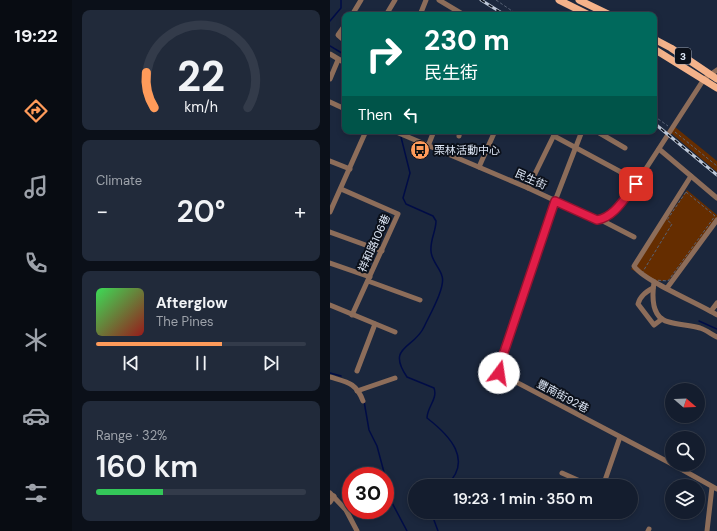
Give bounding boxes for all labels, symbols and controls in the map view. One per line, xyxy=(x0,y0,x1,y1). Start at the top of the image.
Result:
text: 230 m xyxy=(424,22,510,59)
text: 19:22 xyxy=(14,24,58,48)
icon: right xyxy=(358,28,410,80)
road number: 3 xyxy=(675,48,691,64)
text: 22 xyxy=(177,50,225,104)
text: 民生街 xyxy=(424,61,478,85)
icon: directions xyxy=(22,97,50,125)
text: km/h xyxy=(184,98,218,116)
icon: left xyxy=(400,104,422,126)
text: Then xyxy=(358,105,392,125)
bus stop icon: 栗林活動中心 xyxy=(409,139,431,161)
place label: 栗林活動中心 xyxy=(434,143,500,157)
street label: 民生街 xyxy=(513,166,549,192)
pin xyxy=(619,167,653,201)
text: Climate xyxy=(96,172,142,189)
icon: music xyxy=(22,173,50,201)
icon: arrive xyxy=(625,173,647,195)
text: 20° xyxy=(177,192,225,231)
text: − xyxy=(96,197,108,226)
text: + xyxy=(294,197,306,226)
street label: 祥和路106巷 xyxy=(355,212,393,274)
icon: phone xyxy=(22,249,50,277)
text: Afterglow xyxy=(156,293,228,313)
text: The Pines xyxy=(156,313,214,330)
icon: climate xyxy=(22,326,50,354)
icon: previous xyxy=(120,352,142,374)
icon: pause xyxy=(190,352,212,374)
icon: next xyxy=(260,352,282,374)
position arrow xyxy=(478,352,520,394)
street label: 豐南街92巷 xyxy=(535,376,591,416)
north arrow xyxy=(665,383,705,423)
map controls xyxy=(665,383,705,519)
icon: car xyxy=(22,402,50,430)
text: Range · 32% xyxy=(96,427,167,444)
button: search xyxy=(665,431,705,471)
text: 160 km xyxy=(96,447,198,486)
speed limit sign: 30 xyxy=(342,467,394,519)
icon: filters xyxy=(22,479,50,507)
button: layers xyxy=(665,479,705,519)
text: 19:23 · 1 min · 350 m xyxy=(453,489,593,509)

